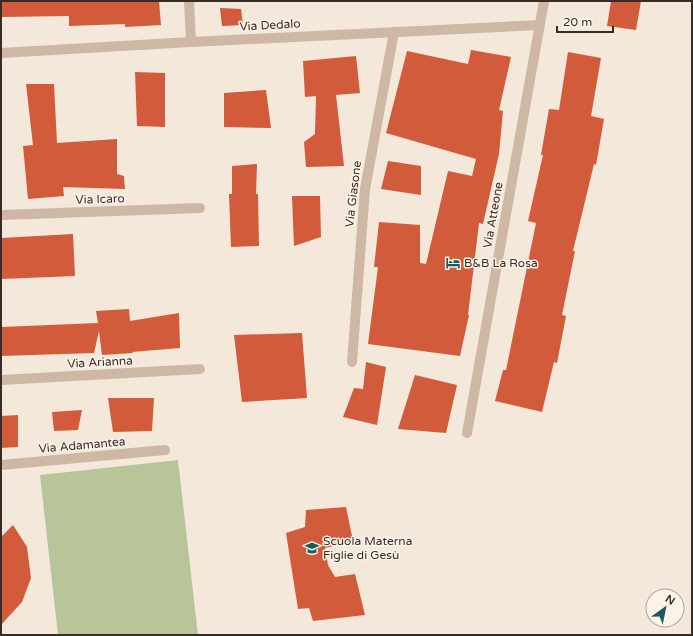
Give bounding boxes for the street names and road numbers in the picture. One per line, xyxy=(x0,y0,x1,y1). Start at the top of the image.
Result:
street label: Via Dedalo xyxy=(239,16,301,34)
street label: Via Giasone xyxy=(342,160,364,228)
street label: Via Atteone xyxy=(480,181,506,249)
street label: Via Icaro xyxy=(75,191,125,207)
street label: Via Arianna xyxy=(67,353,133,371)
street label: Via Adamantea xyxy=(38,434,126,456)

